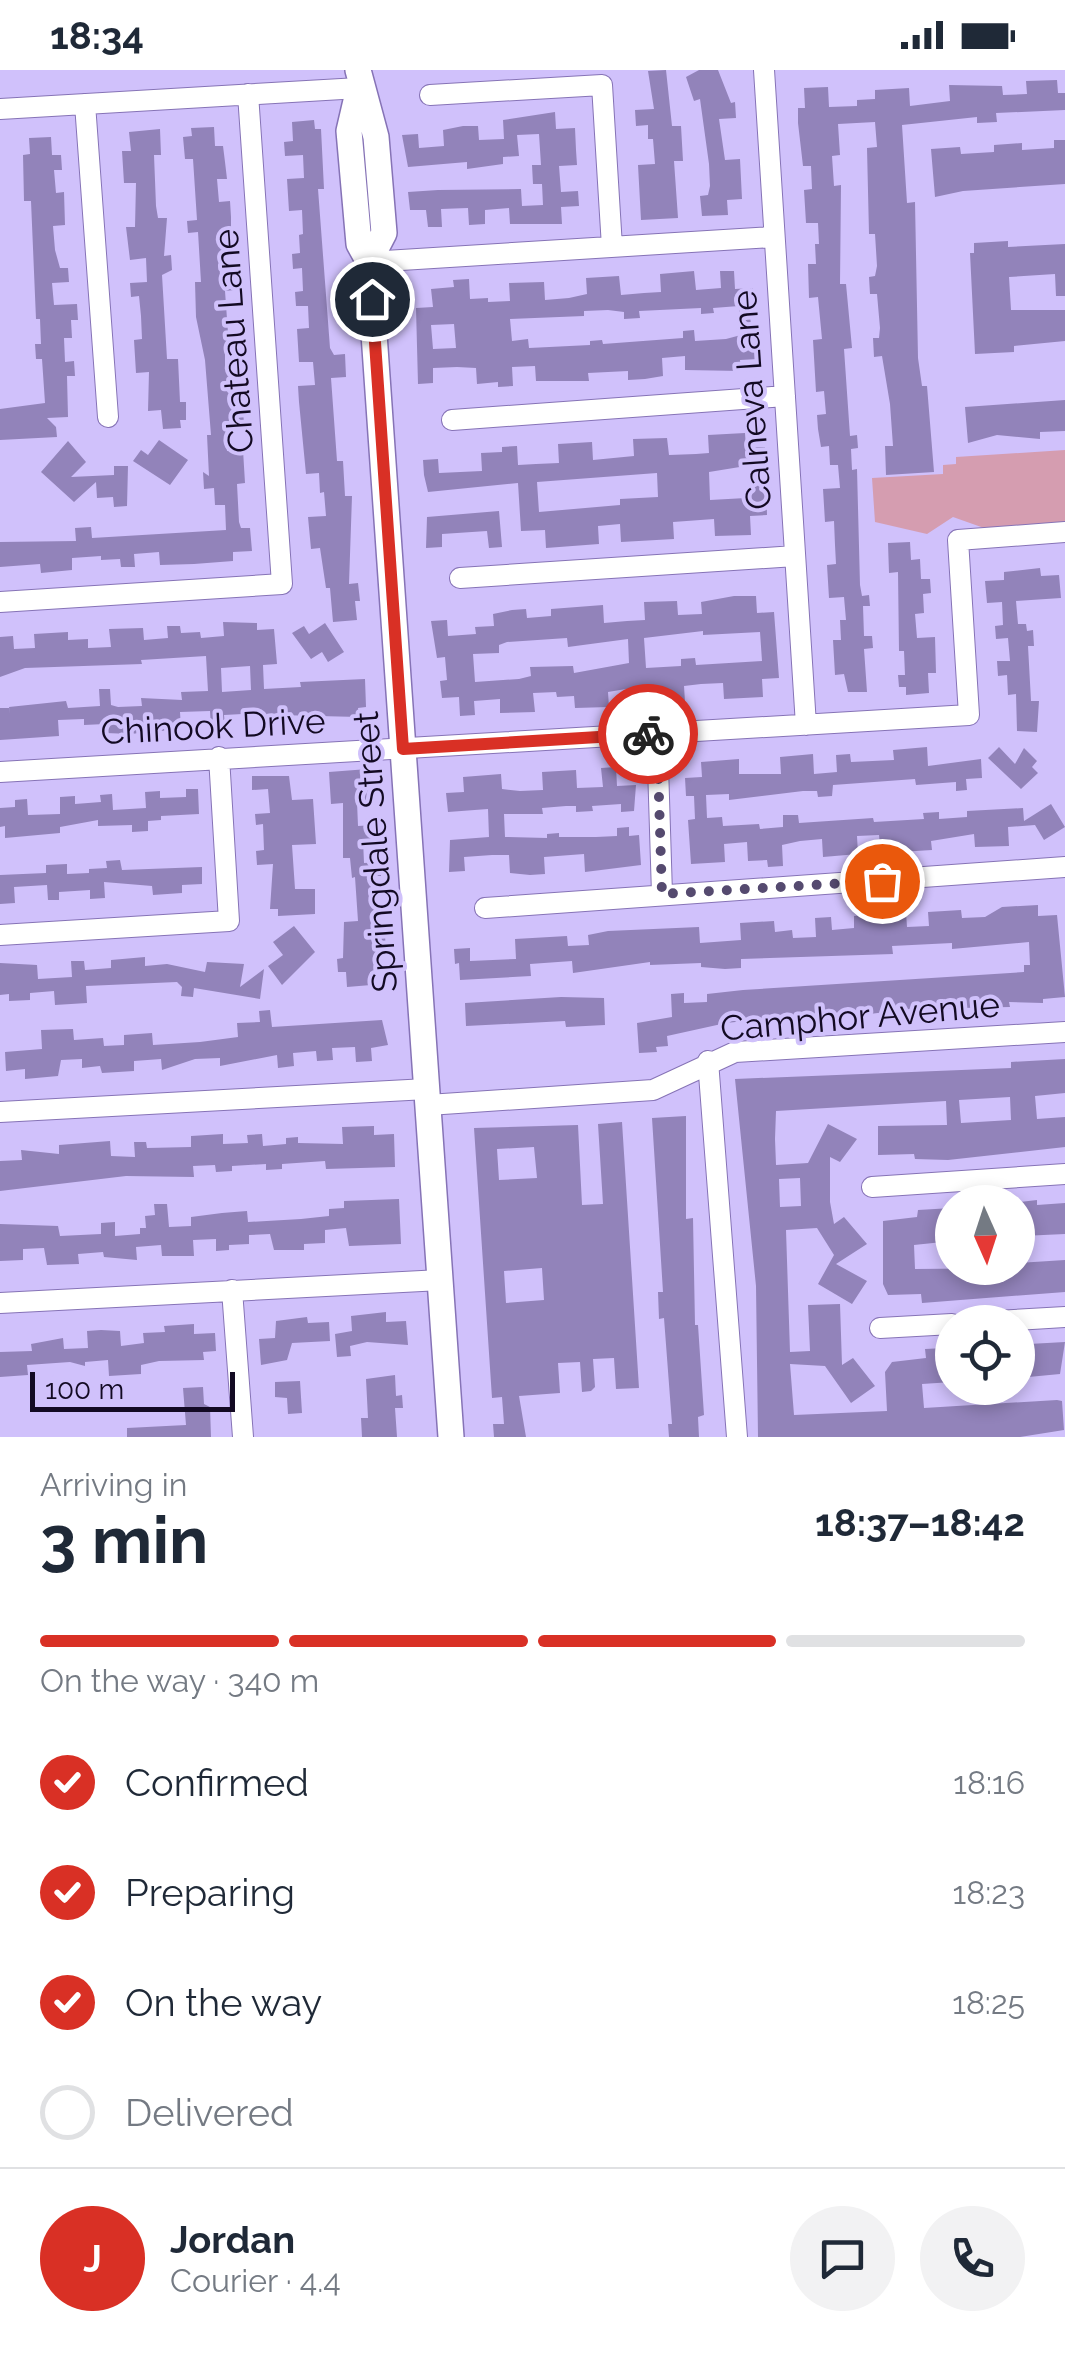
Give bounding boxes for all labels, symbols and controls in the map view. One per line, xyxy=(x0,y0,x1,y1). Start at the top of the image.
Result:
text: 18:34 xyxy=(50,13,144,58)
street label: Chateau Lane xyxy=(205,228,261,454)
pin xyxy=(330,257,415,342)
icon: home xyxy=(345,272,400,327)
street label: Calneva Lane xyxy=(723,289,779,511)
courier xyxy=(598,684,698,784)
street label: Chinook Drive xyxy=(100,700,326,752)
icon: bike xyxy=(621,707,676,762)
street label: Springdale Street xyxy=(345,710,405,994)
pin xyxy=(840,839,925,924)
icon: bag xyxy=(855,854,910,909)
street label: Camphor Avenue xyxy=(719,983,1001,1049)
north arrow xyxy=(935,1185,1035,1285)
map controls xyxy=(935,1185,1035,1405)
button: locate xyxy=(935,1305,1035,1405)
scale bar xyxy=(30,1367,235,1412)
text: 100 m xyxy=(45,1373,124,1406)
text: Arriving in xyxy=(40,1466,187,1503)
text: 18:37–18:42 xyxy=(815,1500,1025,1545)
text: 3 min xyxy=(40,1502,208,1578)
text: On the way · 340 m xyxy=(40,1662,319,1699)
icon: check xyxy=(40,1755,95,1810)
text: Confirmed xyxy=(125,1760,309,1805)
text: 18:16 xyxy=(953,1764,1025,1801)
icon: check xyxy=(40,1865,95,1920)
text: Preparing xyxy=(125,1870,295,1915)
text: 18:23 xyxy=(953,1874,1025,1911)
icon: check xyxy=(40,1975,95,2030)
text: On the way xyxy=(125,1980,322,2025)
text: 18:25 xyxy=(952,1984,1025,2021)
text: Delivered xyxy=(125,2090,294,2135)
button: chat xyxy=(790,2206,895,2311)
button: phone xyxy=(920,2206,1025,2311)
text: Jordan xyxy=(170,2217,295,2262)
text: J xyxy=(83,2236,102,2281)
text: Courier · 4.4 xyxy=(170,2262,341,2299)

